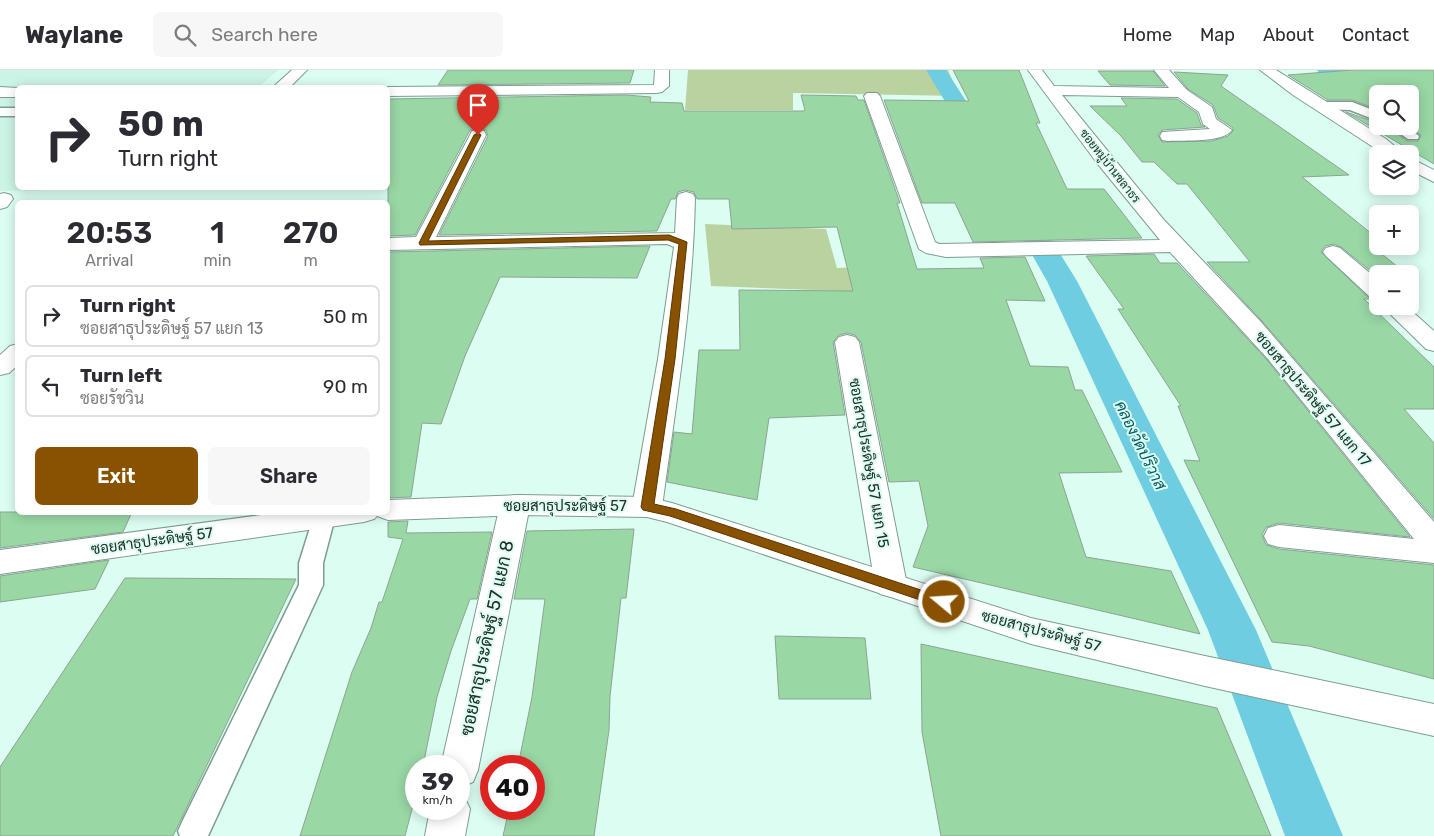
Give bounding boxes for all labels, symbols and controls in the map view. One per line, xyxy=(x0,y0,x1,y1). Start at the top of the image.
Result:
search box xyxy=(153,12,503,57)
text: Waylane xyxy=(25,21,123,49)
icon: search xyxy=(171,21,199,49)
text: Search here xyxy=(211,23,318,46)
text: Home xyxy=(1123,24,1172,46)
text: Map xyxy=(1200,24,1235,46)
text: About xyxy=(1263,24,1314,46)
text: Contact xyxy=(1342,24,1409,46)
pin xyxy=(457,84,499,135)
map controls xyxy=(1369,85,1419,315)
button: search xyxy=(1369,85,1419,135)
icon: arrive xyxy=(464,91,492,119)
text: 50 m xyxy=(118,103,204,145)
icon: right xyxy=(35,105,100,170)
street label: ซอยหมู่บ้านชลาธร xyxy=(1076,126,1143,206)
text: Turn right xyxy=(118,145,218,172)
button: layers xyxy=(1369,145,1419,195)
button: + xyxy=(1369,205,1419,255)
text: 20:53 xyxy=(66,215,152,251)
text: 1 xyxy=(210,215,225,251)
text: 270 xyxy=(283,215,339,251)
text: Arrival xyxy=(85,251,133,270)
text: min xyxy=(204,251,231,270)
text: m xyxy=(304,251,318,270)
button: − xyxy=(1369,265,1419,315)
text: Turn right xyxy=(80,294,175,317)
icon: right xyxy=(37,302,65,330)
text: 50 m xyxy=(323,305,368,328)
text: ซอยสาธุประดิษฐ์ 57 แยก 13 xyxy=(80,319,263,338)
street label: ซอยสาธุประดิษฐ์ 57 แยก 17 xyxy=(1250,327,1376,472)
text: Turn left xyxy=(80,364,162,387)
icon: left xyxy=(37,372,65,400)
text: 90 m xyxy=(323,375,368,398)
street label: ซอยสาธุประดิษฐ์ 57 แยก 15 xyxy=(843,377,894,550)
text: ซอยรัชวิน xyxy=(80,389,144,408)
water label: คลองวัดปริวาส xyxy=(1111,397,1171,493)
button: Exit xyxy=(35,447,198,505)
button: Share xyxy=(208,447,370,505)
street label: ซอยสาธุประดิษฐ์ 57 xyxy=(503,496,627,517)
street label: ซอยสาธุประดิษฐ์ 57 xyxy=(90,522,215,560)
street label: ซอยสาธุประดิษฐ์ 57 แยก 8 xyxy=(454,538,519,738)
position arrow xyxy=(917,575,969,627)
street label: ซอยสาธุประดิษฐ์ 57 xyxy=(979,605,1103,658)
speed limit sign: 40 xyxy=(480,755,545,820)
text: 39 xyxy=(421,767,454,796)
text: km/h xyxy=(423,793,452,807)

